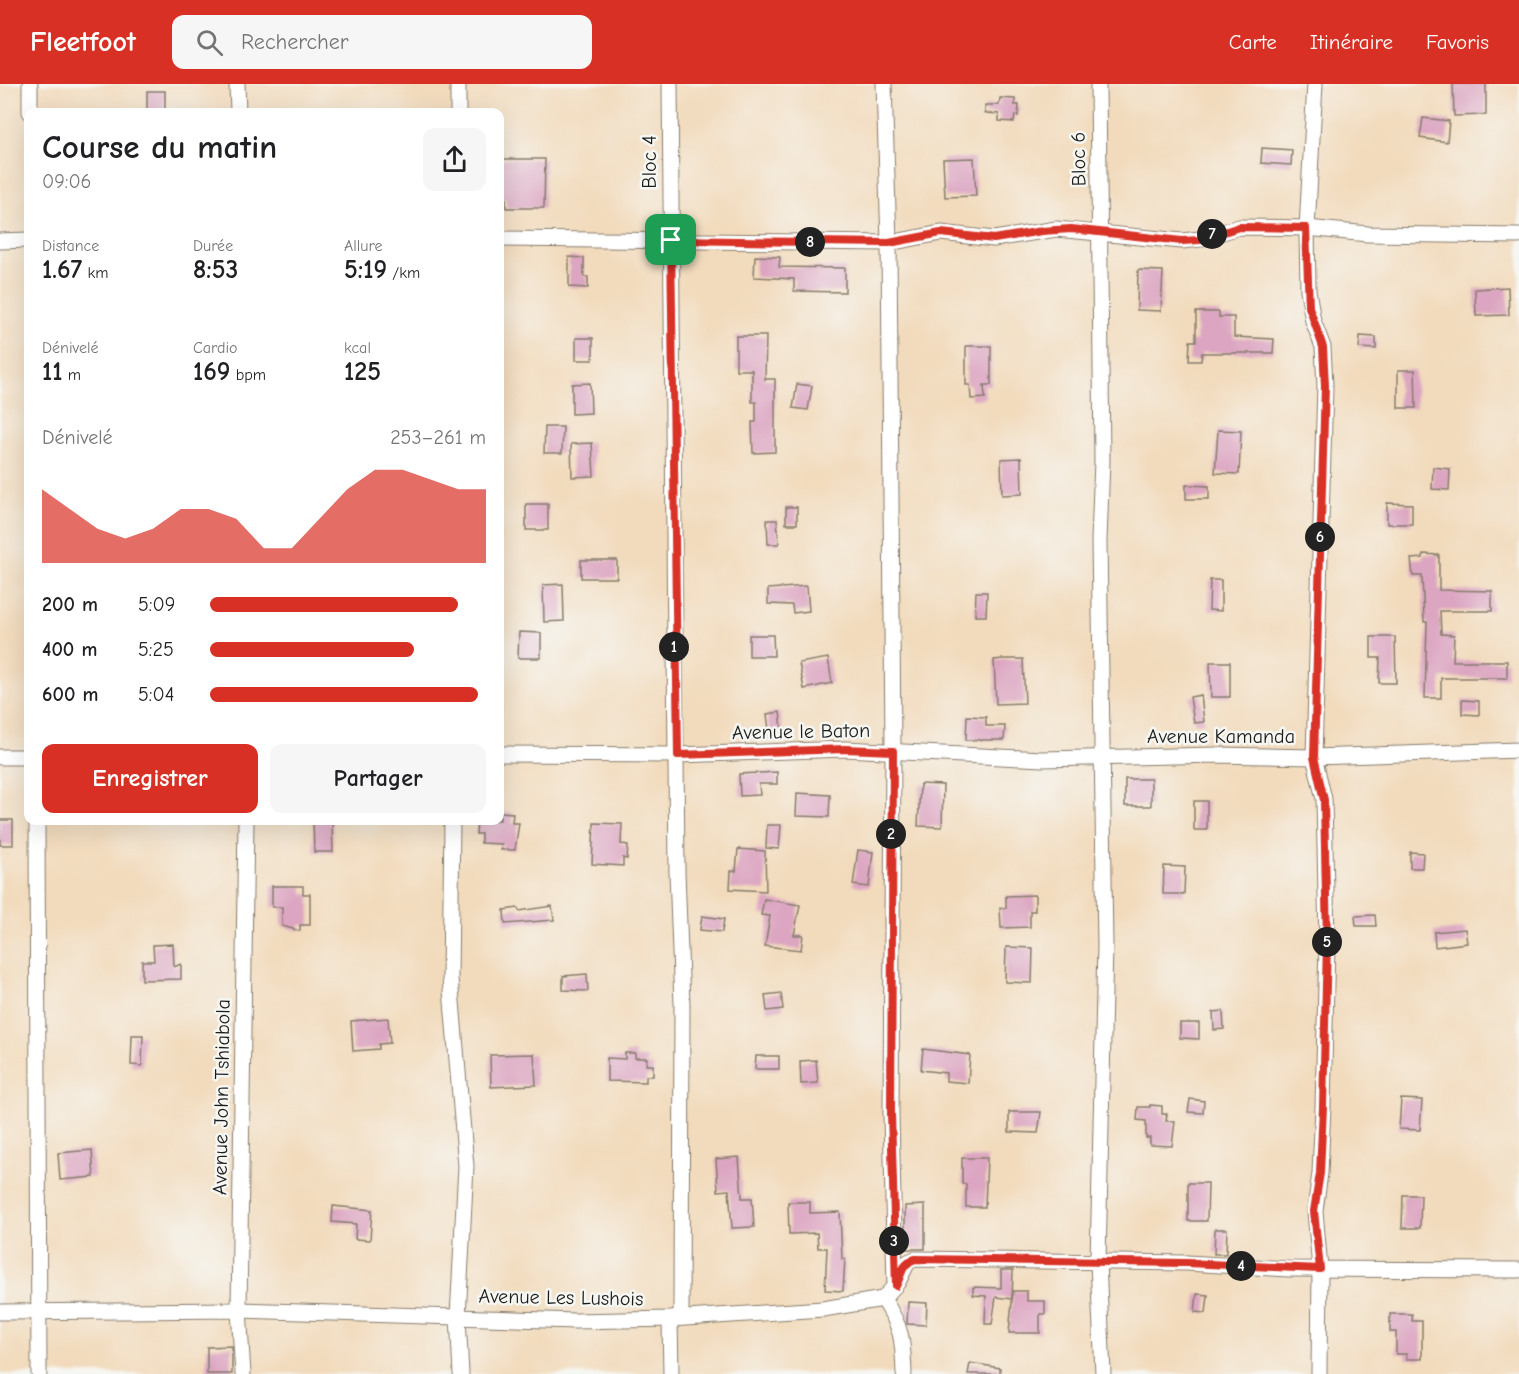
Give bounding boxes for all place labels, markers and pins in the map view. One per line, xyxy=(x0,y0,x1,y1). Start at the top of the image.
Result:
pin xyxy=(645,214,696,265)
pin: 7 xyxy=(1197,219,1227,249)
pin: 8 xyxy=(795,227,825,257)
pin: 6 xyxy=(1305,522,1335,552)
pin: 1 xyxy=(659,632,689,662)
pin: 2 xyxy=(876,819,906,849)
pin: 5 xyxy=(1312,927,1342,957)
pin: 3 xyxy=(879,1226,909,1256)
pin: 4 xyxy=(1226,1251,1256,1281)

